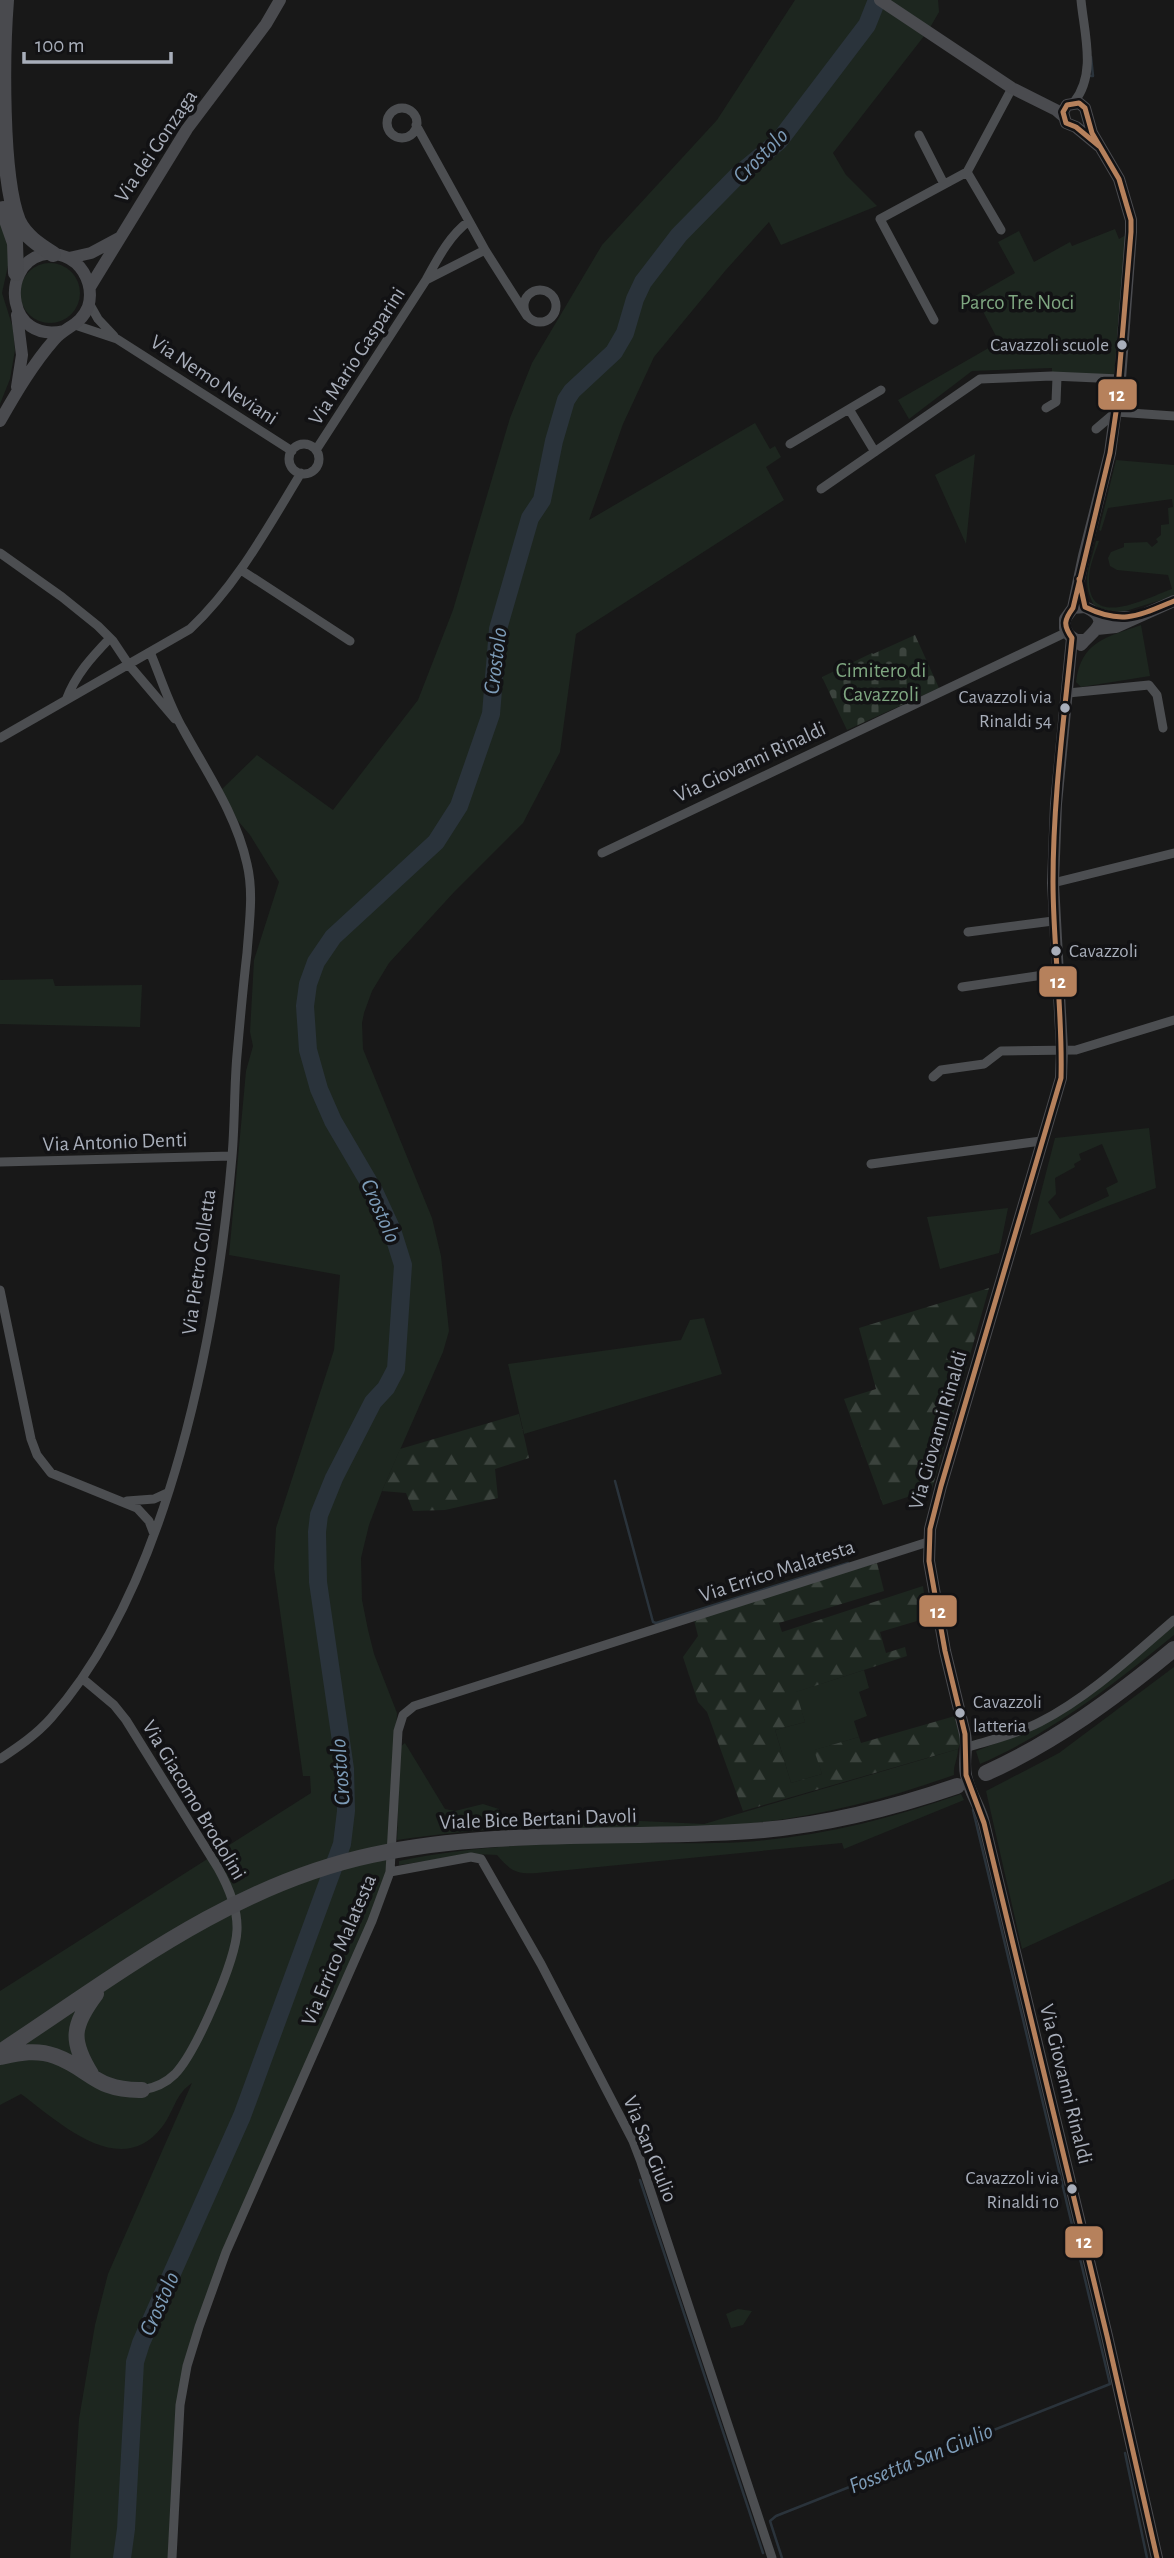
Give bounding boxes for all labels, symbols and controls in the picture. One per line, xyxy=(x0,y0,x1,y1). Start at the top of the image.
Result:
scale bar xyxy=(24,21,172,65)
text: 100 m xyxy=(35,35,85,56)
street label: Via dei Gonzaga xyxy=(111,86,201,206)
water label: Crostolo xyxy=(729,124,793,188)
street label: Via Mario Gasparini xyxy=(305,283,409,429)
park label: Parco Tre Noci xyxy=(960,292,1074,313)
street label: Via Nemo Neviani xyxy=(147,331,281,429)
place label: Cavazzoli scuole xyxy=(990,336,1109,355)
marker: Cavazzoli scuole xyxy=(1115,338,1129,352)
line badge: 12 xyxy=(1097,378,1138,411)
text: 12 xyxy=(1109,386,1125,405)
water label: Crostolo xyxy=(480,626,512,696)
park label: Cimitero di Cavazzoli xyxy=(836,660,926,705)
place label: Cavazzoli via Rinaldi 54 xyxy=(959,688,1052,731)
marker: Cavazzoli via Rinaldi 54 xyxy=(1058,701,1072,715)
street label: Via Giovanni Rinaldi xyxy=(671,718,829,806)
place label: Cavazzoli xyxy=(1069,942,1138,961)
marker: Cavazzoli xyxy=(1049,944,1063,958)
line badge: 12 xyxy=(1038,965,1078,998)
text: 12 xyxy=(1050,973,1066,992)
street label: Via Antonio Denti xyxy=(42,1129,188,1155)
water label: Crostolo xyxy=(356,1176,404,1246)
street label: Via Pietro Colletta xyxy=(178,1187,220,1336)
street label: Via Giovanni Rinaldi xyxy=(905,1348,971,1512)
street label: Via Errico Malatesta xyxy=(697,1536,857,1606)
line badge: 12 xyxy=(918,1594,958,1628)
text: 12 xyxy=(930,1603,946,1622)
place label: Cavazzoli latteria xyxy=(973,1693,1042,1736)
marker: Cavazzoli latteria xyxy=(953,1706,967,1720)
street label: Via Giacomo Brodolini xyxy=(138,1717,250,1883)
water label: Crostolo xyxy=(327,1738,355,1806)
street label: Viale Bice Bertani Davoli xyxy=(439,1805,637,1833)
street label: Via Errico Malatesta xyxy=(298,1871,380,2029)
street label: Via Giovanni Rinaldi xyxy=(1036,2002,1096,2166)
street label: Via San Giulio xyxy=(619,2093,681,2205)
place label: Cavazzoli via Rinaldi 10 xyxy=(966,2169,1059,2212)
marker: Cavazzoli via Rinaldi 10 xyxy=(1065,2182,1079,2196)
line badge: 12 xyxy=(1064,2225,1104,2259)
text: 12 xyxy=(1076,2233,1092,2252)
water label: Crostolo xyxy=(136,2269,184,2339)
water label: Fossetta San Giulio xyxy=(846,2420,996,2498)

